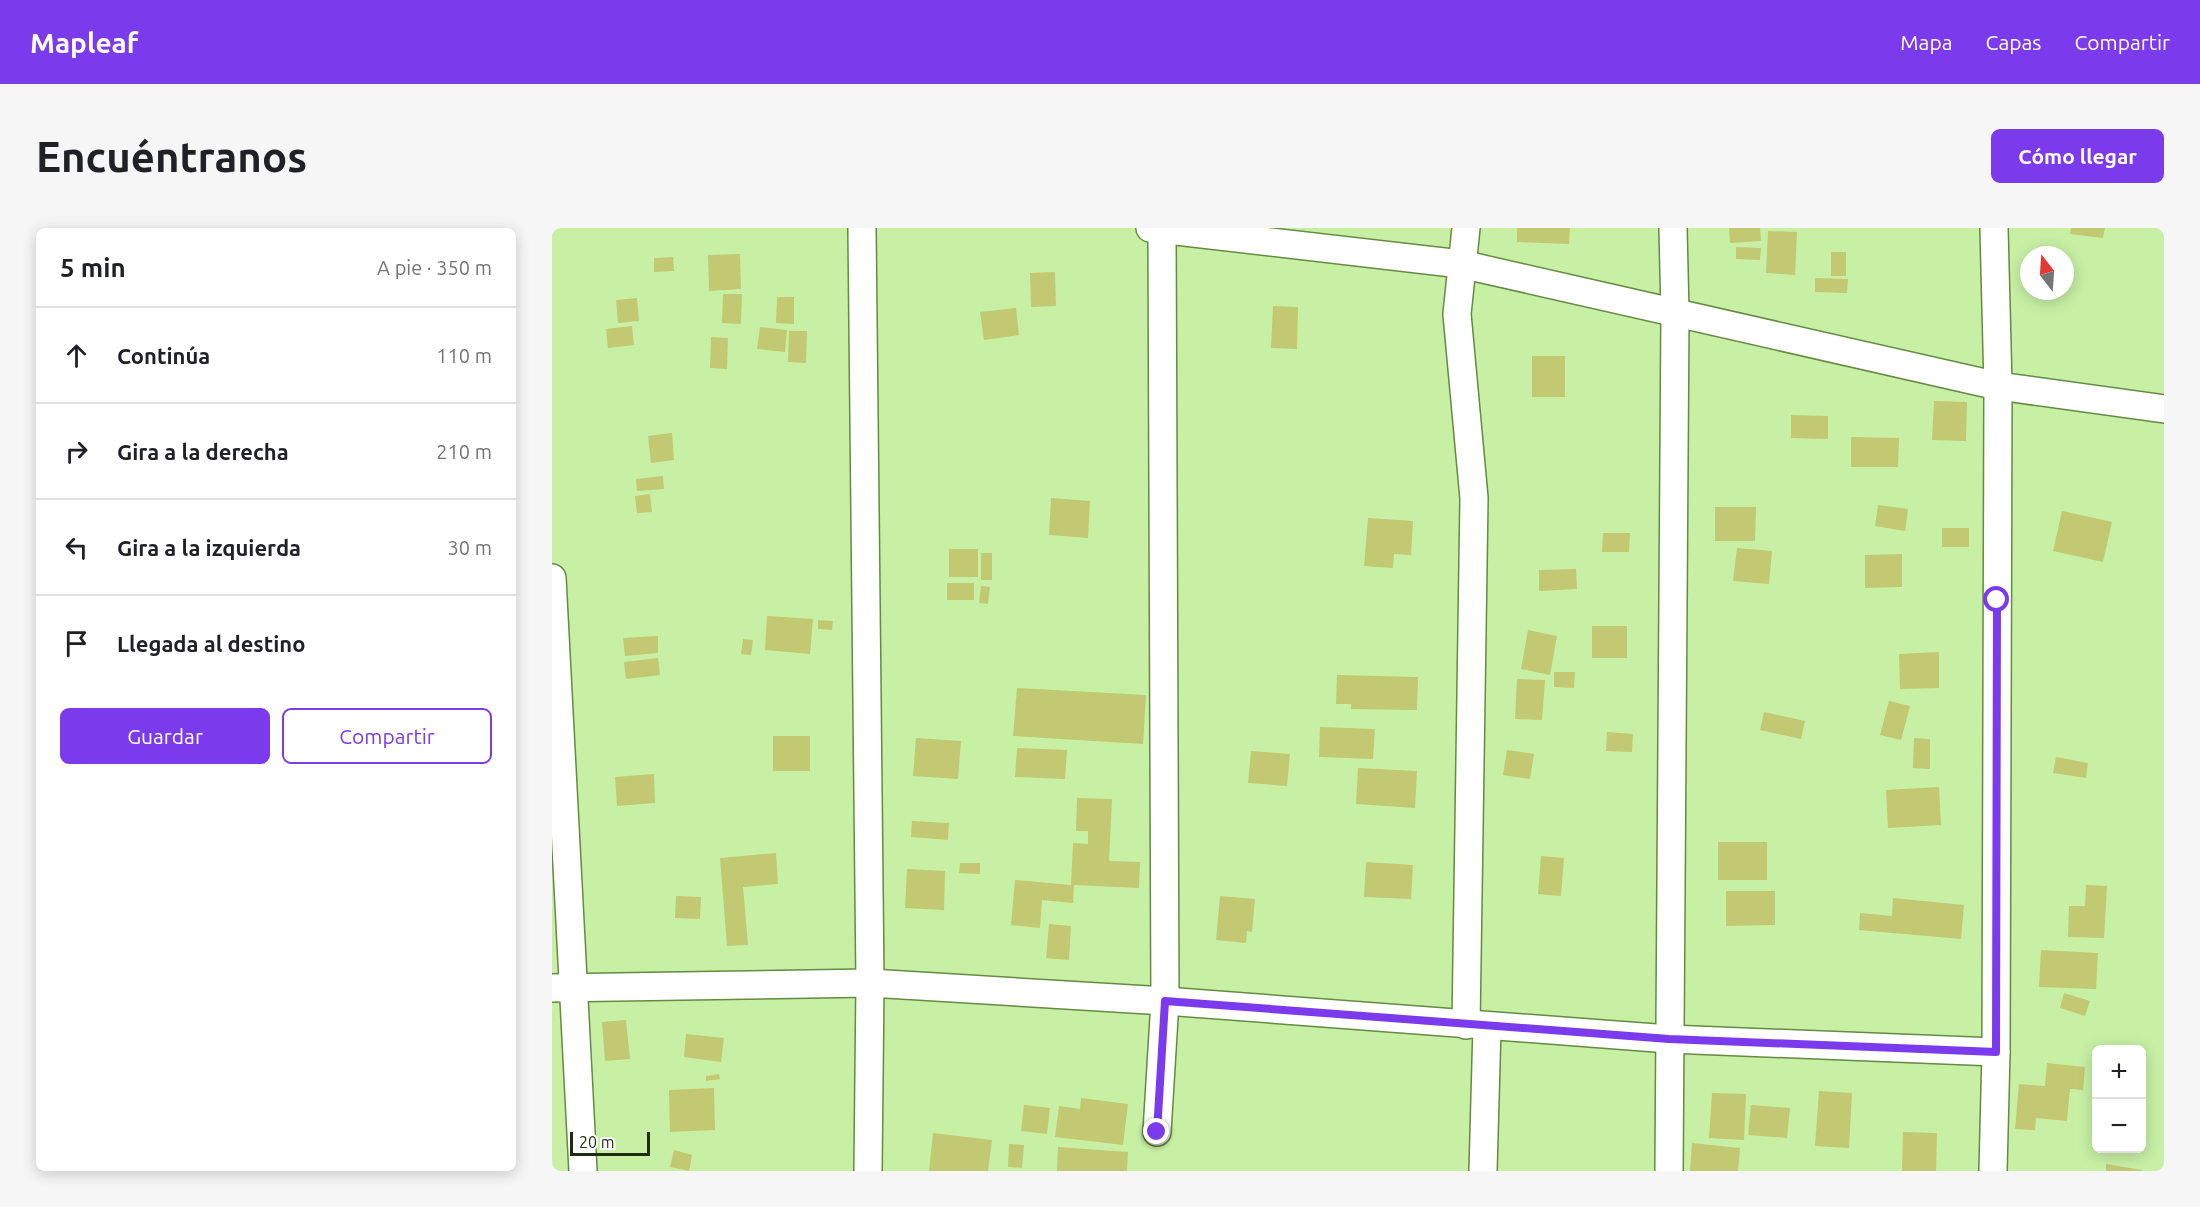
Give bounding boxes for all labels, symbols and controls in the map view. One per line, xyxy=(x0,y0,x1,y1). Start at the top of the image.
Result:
text: Mapleaf xyxy=(30,27,138,58)
text: Mapa xyxy=(1900,30,1952,54)
text: Capas xyxy=(1985,30,2041,54)
text: Compartir xyxy=(2074,30,2170,54)
button: Cómo llegar xyxy=(1991,129,2164,183)
text: Encuéntranos xyxy=(36,133,307,180)
north arrow xyxy=(2020,246,2074,300)
text: 5 min xyxy=(60,253,126,282)
text: A pie · 350 m xyxy=(377,256,492,279)
icon: ahead xyxy=(60,339,93,372)
text: Continúa xyxy=(117,343,210,368)
text: 110 m xyxy=(436,344,492,367)
icon: right xyxy=(60,435,93,468)
text: Gira a la derecha xyxy=(117,439,289,464)
text: 210 m xyxy=(436,440,492,463)
icon: left xyxy=(60,531,93,564)
text: Gira a la izquierda xyxy=(117,535,301,560)
text: 30 m xyxy=(448,536,492,559)
route start xyxy=(1983,586,2009,612)
icon: arrive xyxy=(60,627,93,660)
text: Llegada al destino xyxy=(117,631,305,656)
button: Guardar xyxy=(60,708,270,764)
button: Compartir xyxy=(282,708,492,764)
map controls xyxy=(2092,1045,2146,1153)
button: + xyxy=(2092,1045,2146,1099)
button: − xyxy=(2092,1099,2146,1153)
route end xyxy=(1143,1118,1169,1144)
scale bar xyxy=(570,1129,650,1156)
text: 20 m xyxy=(579,1133,615,1151)

